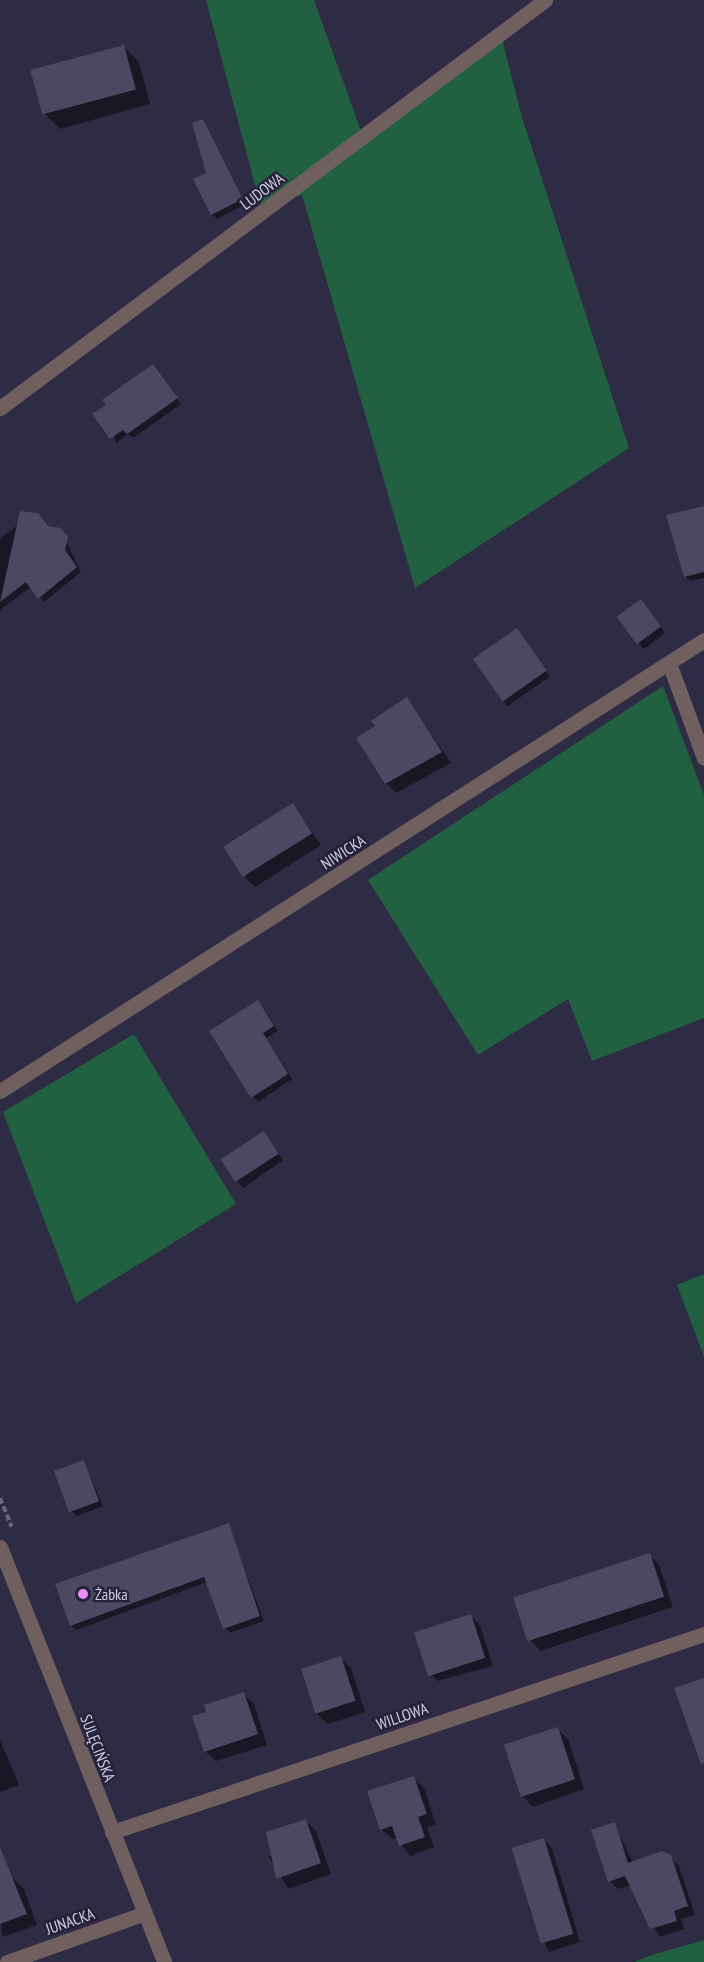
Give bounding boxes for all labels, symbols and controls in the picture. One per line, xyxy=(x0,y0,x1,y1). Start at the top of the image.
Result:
street label: LUDOWA xyxy=(236,168,288,214)
street label: NIWICKA xyxy=(317,831,369,873)
place label: Żabka xyxy=(95,1584,128,1604)
marker: Żabka xyxy=(76,1587,90,1601)
street label: WILLOWA xyxy=(374,1698,430,1734)
street label: SULĘCIŃSKA xyxy=(76,1712,120,1784)
street label: JUNACKA xyxy=(43,1904,97,1938)

